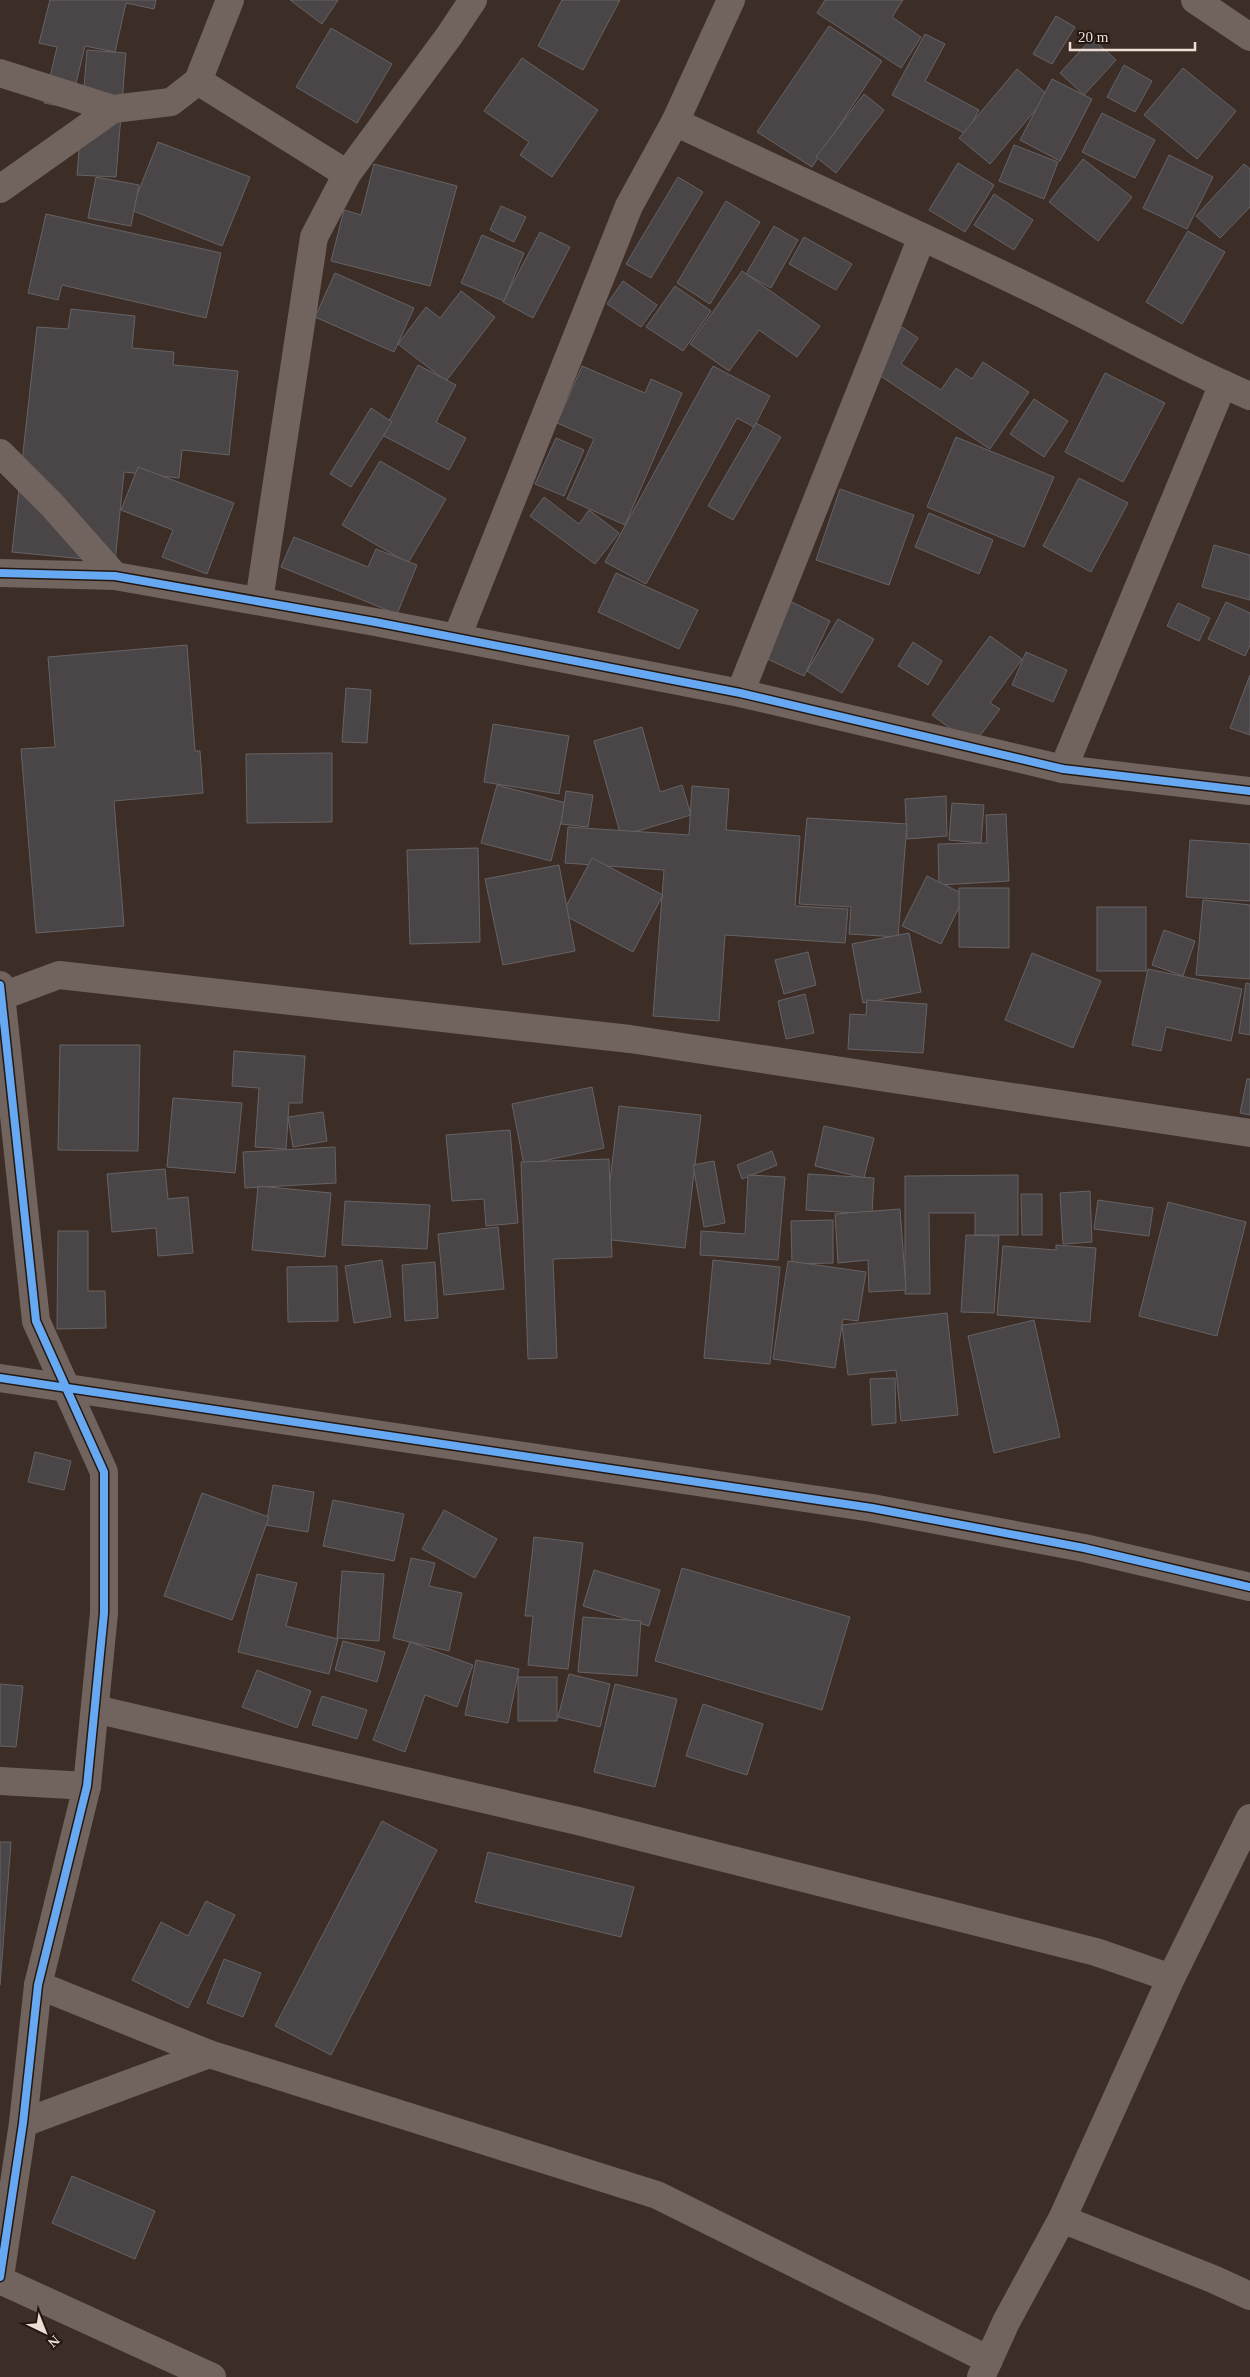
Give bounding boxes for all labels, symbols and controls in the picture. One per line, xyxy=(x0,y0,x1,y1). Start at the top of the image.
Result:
scale bar xyxy=(1070,20,1195,52)
text: 20 m xyxy=(1078,29,1109,45)
north arrow xyxy=(20,2307,70,2357)
text: N xyxy=(45,2332,62,2350)

